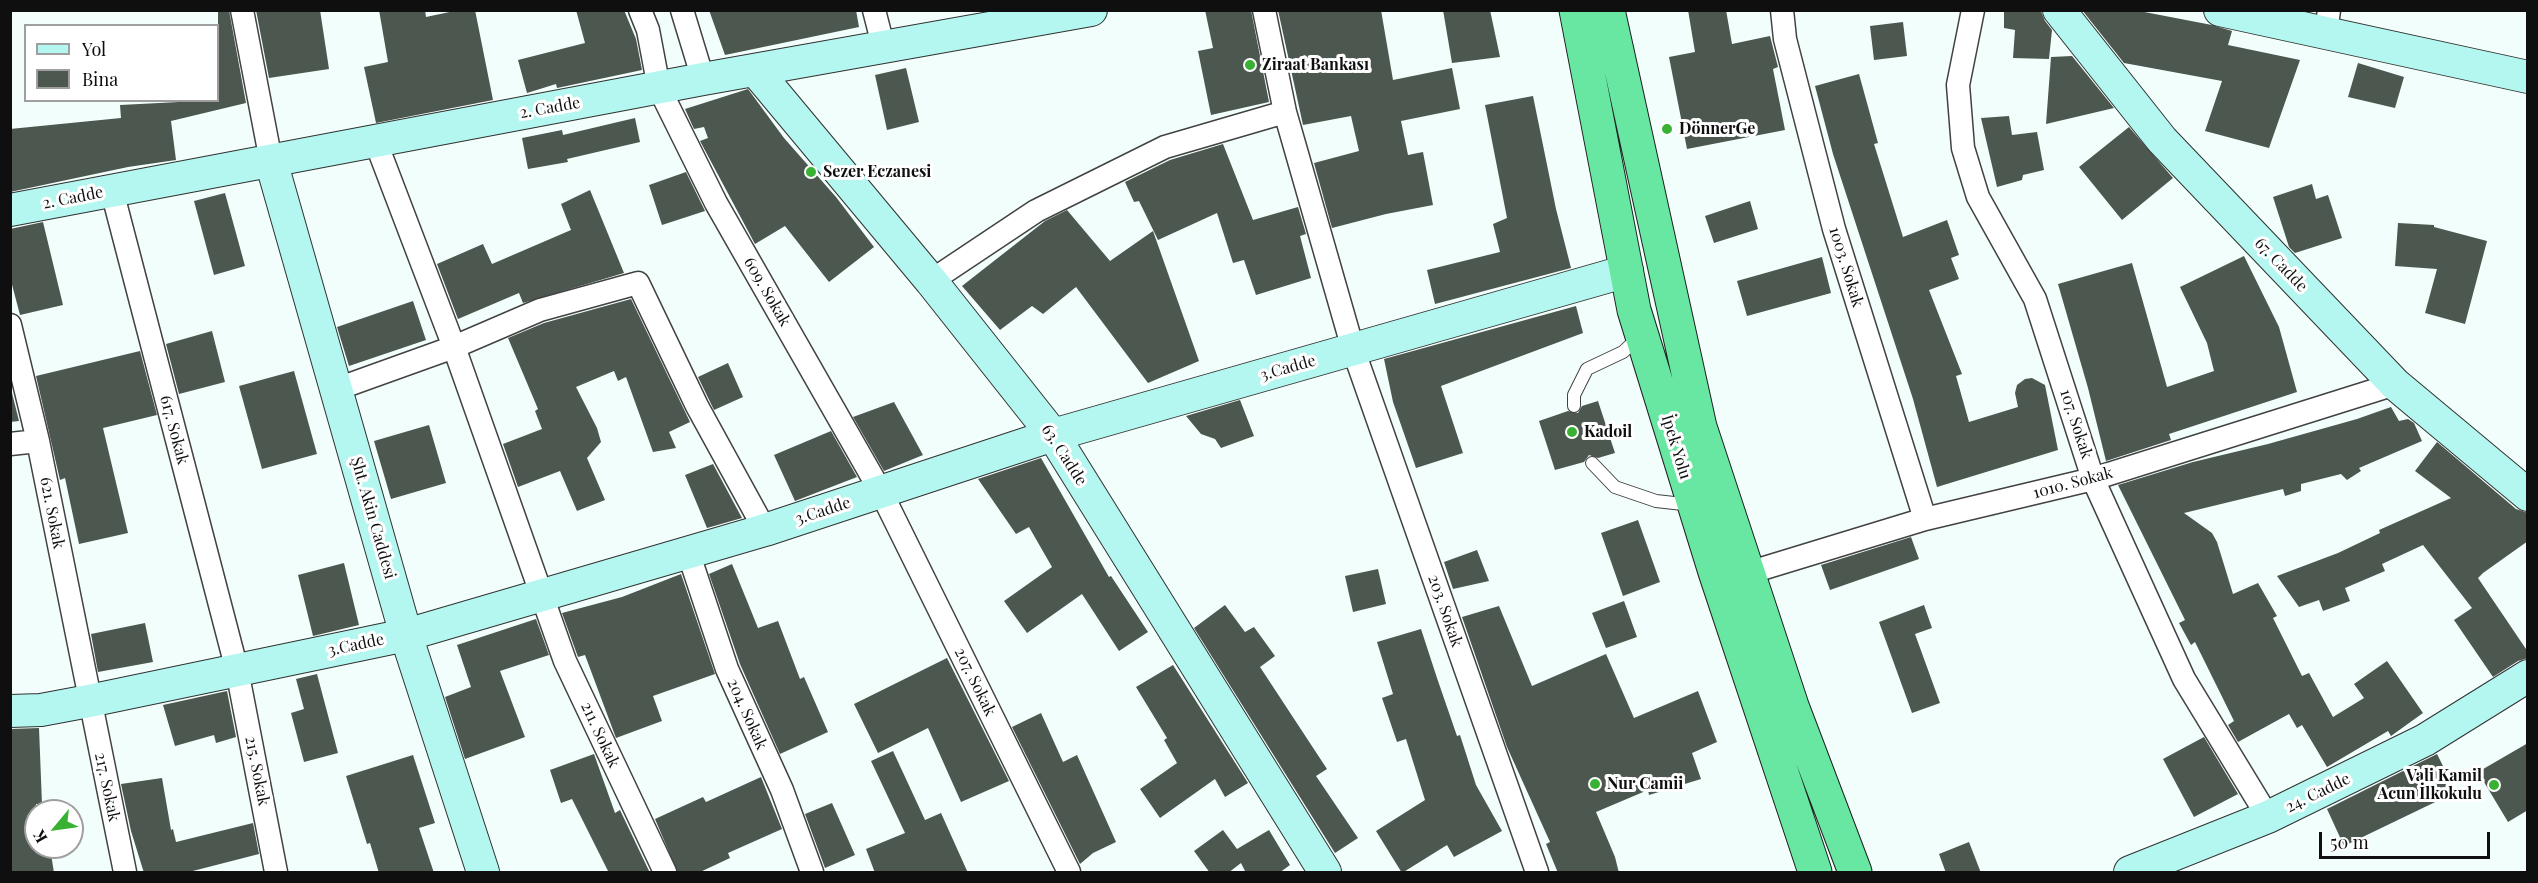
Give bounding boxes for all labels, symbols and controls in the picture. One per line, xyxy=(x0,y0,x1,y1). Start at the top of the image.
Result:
legend xyxy=(24,24,219,102)
text: Yol xyxy=(82,37,106,61)
place label: Ziraat Bankası xyxy=(1262,55,1369,75)
marker: Ziraat Bankası xyxy=(1243,58,1257,72)
text: Bina xyxy=(82,67,118,91)
street label: 2. Cadde xyxy=(518,93,582,123)
place label: DönnerGe xyxy=(1679,119,1755,139)
marker: DönnerGe xyxy=(1660,122,1674,136)
place label: Sezer Eczanesi xyxy=(823,162,931,182)
marker: Sezer Eczanesi xyxy=(804,165,818,179)
street label: 2. Cadde xyxy=(41,183,105,213)
street label: 1003. Sokak xyxy=(1825,225,1867,309)
street label: 67. Cadde xyxy=(2251,234,2311,296)
street label: 609. Sokak xyxy=(740,254,794,330)
street label: 3.Cadde xyxy=(1258,351,1318,385)
street label: 107. Sokak xyxy=(2056,387,2096,461)
street label: 617. Sokak xyxy=(156,393,192,467)
street label: İpek Yolu xyxy=(1657,412,1695,482)
street label: 63. Cadde xyxy=(1037,421,1091,489)
place label: Kadoil xyxy=(1584,422,1632,442)
marker: Kadoil xyxy=(1565,425,1579,439)
street label: Şht. Akin Caddesi xyxy=(346,455,400,581)
street label: 1010. Sokak xyxy=(2031,463,2115,503)
street label: 621. Sokak xyxy=(36,476,68,550)
street label: 3.Cadde xyxy=(793,493,853,529)
street label: 203. Sokak xyxy=(1424,572,1466,650)
street label: 3.Cadde xyxy=(326,630,386,660)
street label: 207. Sokak xyxy=(950,645,1000,719)
street label: 204. Sokak xyxy=(723,675,771,753)
street label: 211. Sokak xyxy=(576,699,624,771)
street label: 215. Sokak xyxy=(241,734,273,808)
street label: 217. Sokak xyxy=(90,751,124,823)
place label: Vali Kamil Acun İlkokulu xyxy=(2377,766,2482,804)
street label: 24. Cadde xyxy=(2283,769,2353,817)
place label: Nur Camii xyxy=(1607,774,1683,794)
marker: Nur Camii xyxy=(1588,777,1602,791)
marker: Vali Kamil Acun İlkokulu xyxy=(2487,778,2501,792)
north arrow xyxy=(24,799,84,859)
scale bar xyxy=(2322,820,2493,858)
text: K xyxy=(28,827,52,847)
text: 50 m xyxy=(2330,830,2369,854)

